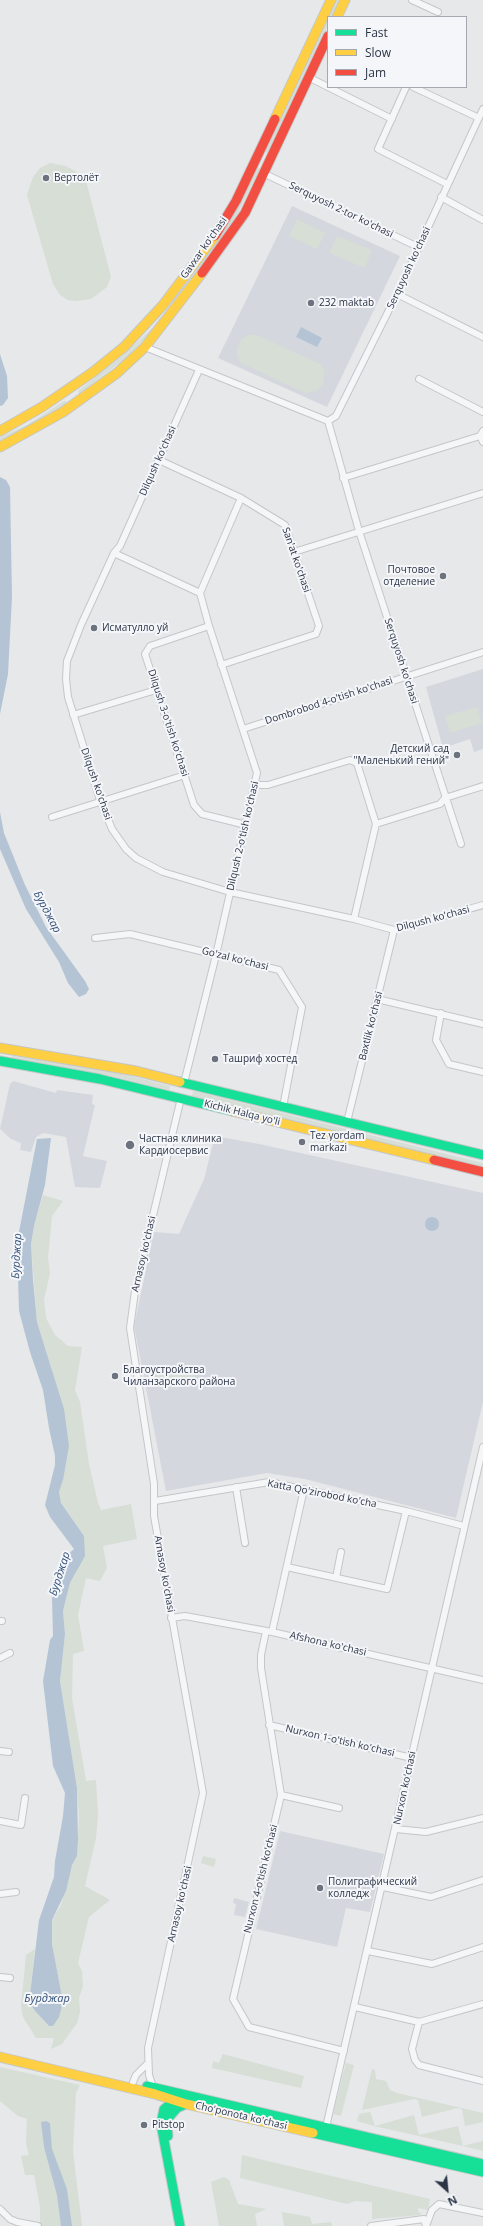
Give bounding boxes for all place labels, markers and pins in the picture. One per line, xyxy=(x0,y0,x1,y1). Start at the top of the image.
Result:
place label: Вертолёт xyxy=(54,172,99,184)
marker: Вертолёт xyxy=(41,173,51,183)
place label: 232 maktab xyxy=(319,297,374,309)
marker: 232 maktab xyxy=(306,298,316,308)
place label: Почтовое отделение xyxy=(383,564,435,588)
marker: Почтовое отделение xyxy=(438,571,448,581)
place label: Исматулло уй xyxy=(102,622,168,634)
marker: Исматулло уй xyxy=(89,623,99,633)
place label: Детский сад "Маленький гений" xyxy=(353,743,449,766)
marker: Детский сад "Маленький гений" xyxy=(452,750,462,760)
place label: Ташриф хостед xyxy=(223,1053,297,1065)
marker: Ташриф хостед xyxy=(210,1054,220,1064)
place label: Tez yordam markazi xyxy=(310,1130,364,1154)
place label: Частная клиника Кардиосервис xyxy=(139,1133,222,1156)
marker: Tez yordam markazi xyxy=(297,1137,307,1147)
marker: Частная клиника Кардиосервис xyxy=(124,1139,136,1151)
place label: Благоустройства Чиланзарского района xyxy=(123,1364,235,1388)
marker: Благоустройства Чиланзарского района xyxy=(110,1371,120,1381)
place label: Полиграфический колледж xyxy=(328,1876,417,1900)
marker: Полиграфический колледж xyxy=(315,1883,325,1893)
place label: Pitstop xyxy=(152,2119,185,2131)
marker: Pitstop xyxy=(139,2120,149,2130)

